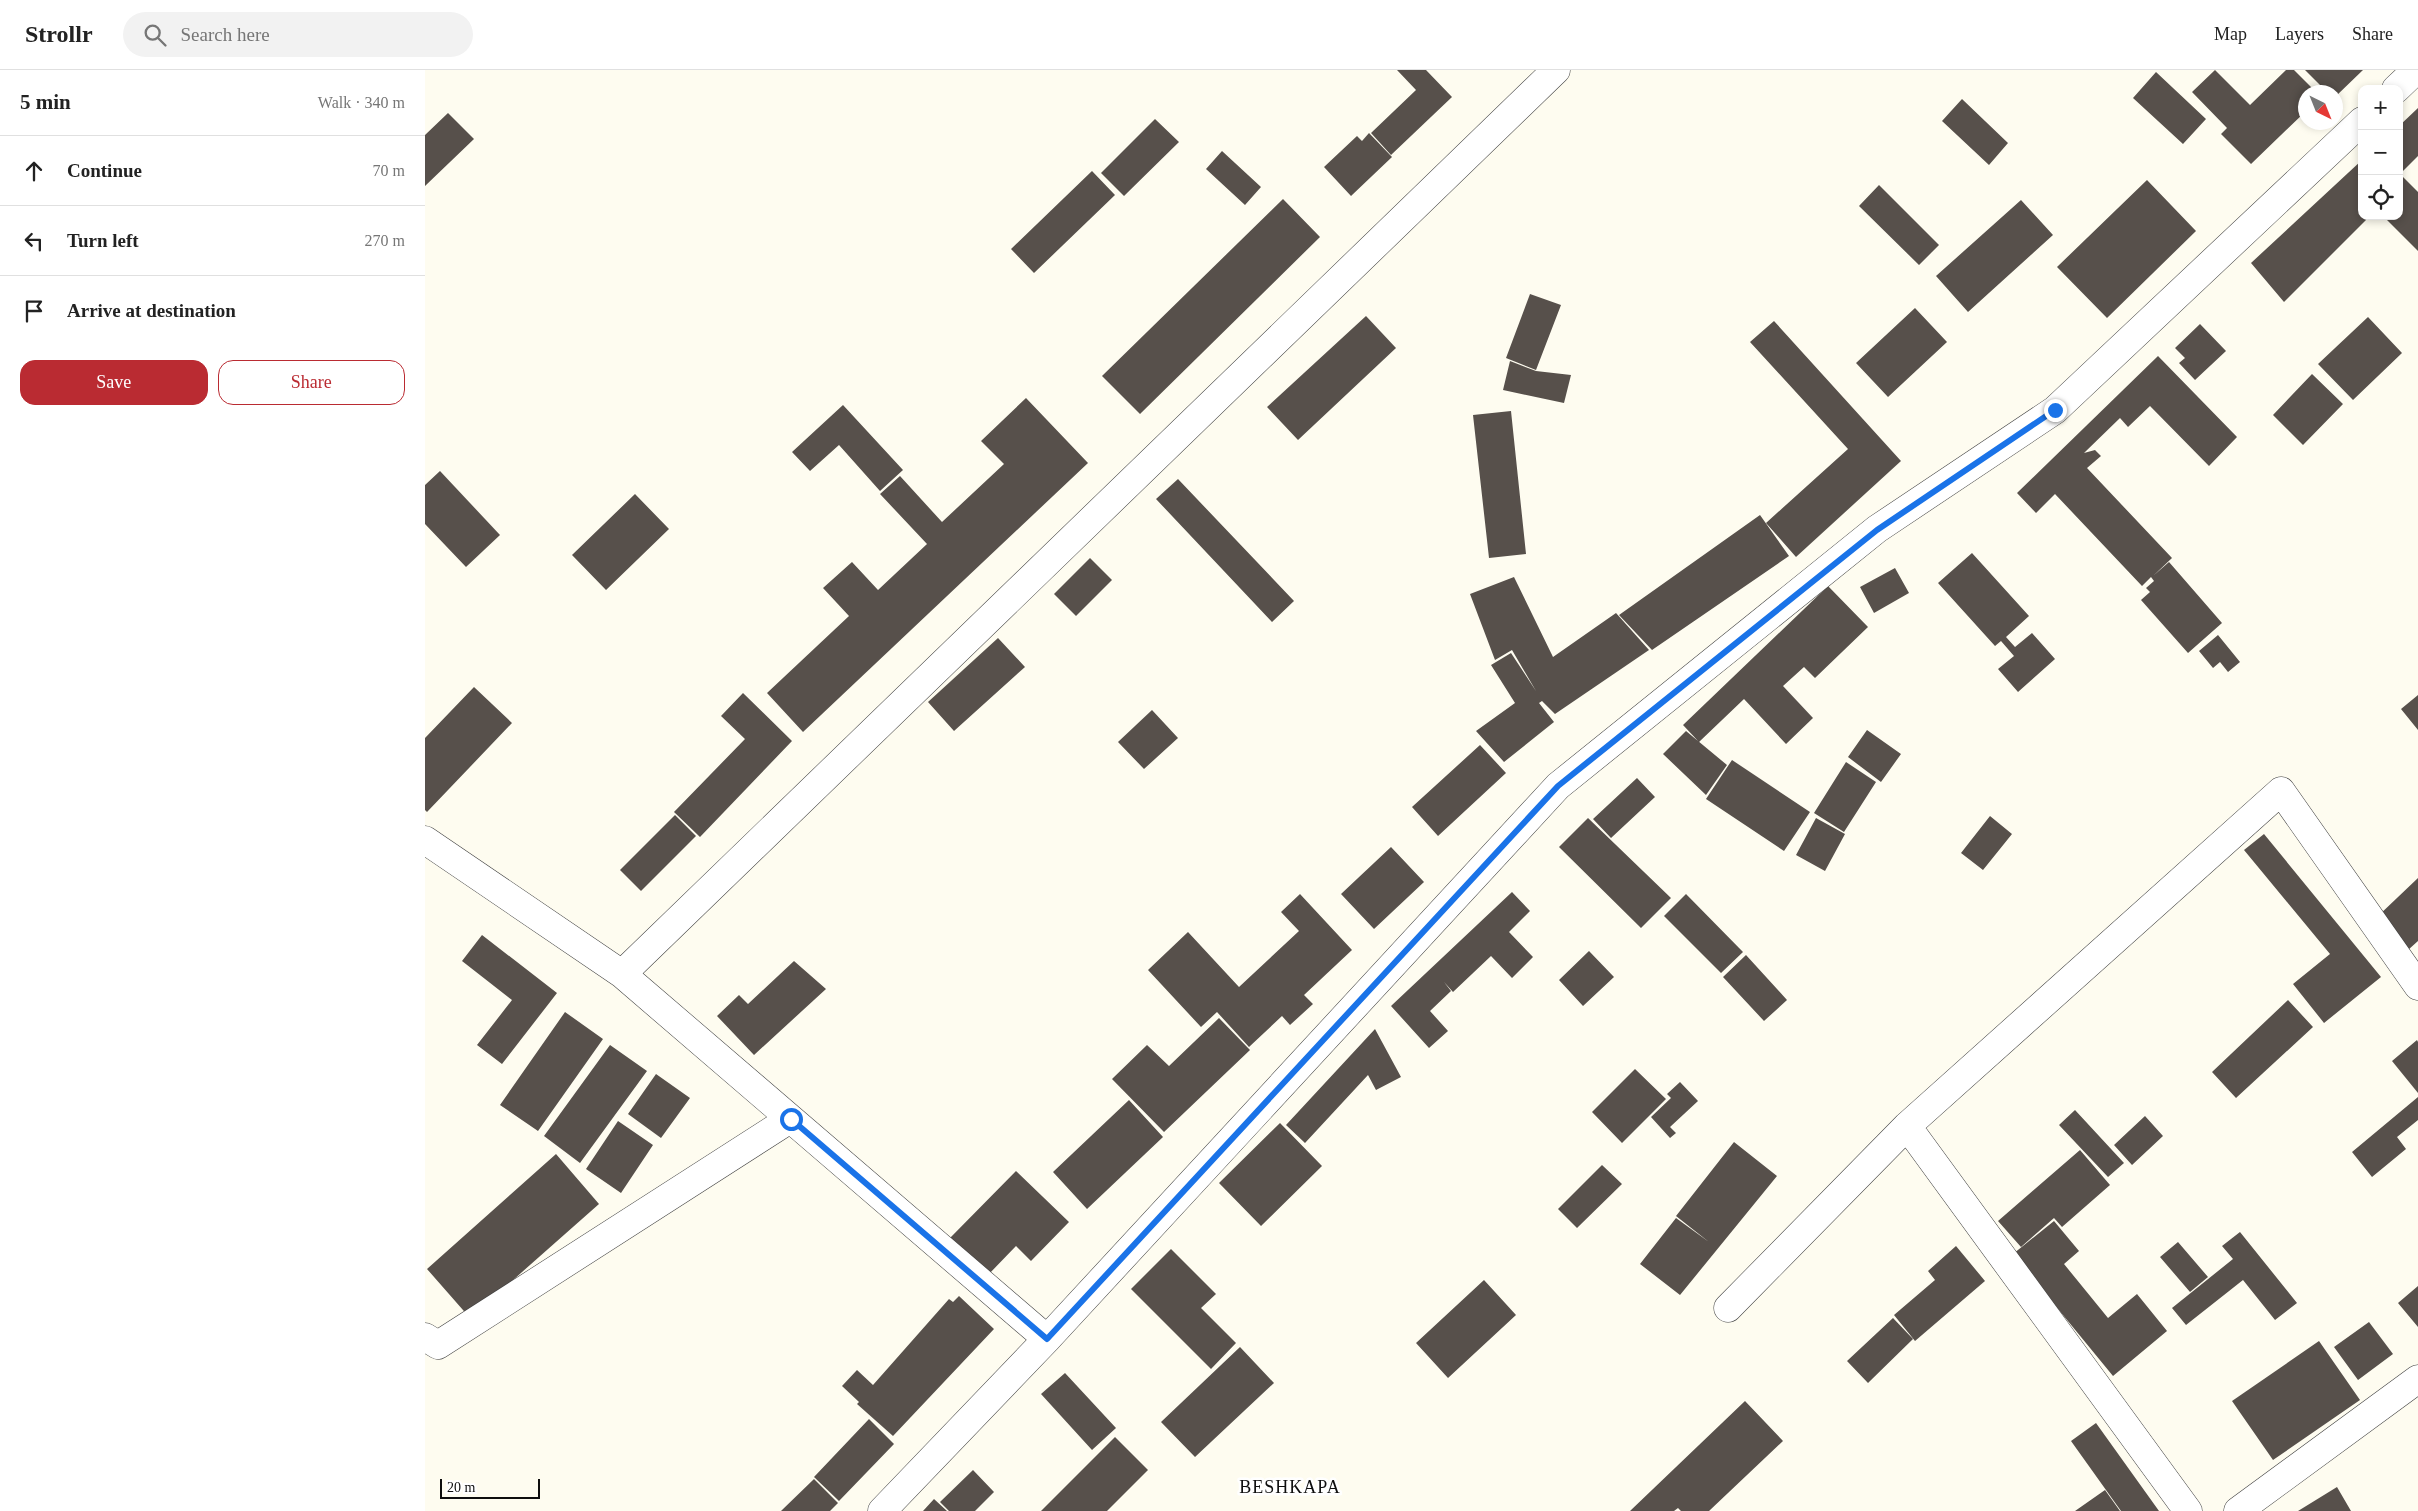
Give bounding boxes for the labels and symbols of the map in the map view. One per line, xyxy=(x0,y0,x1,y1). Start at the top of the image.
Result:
north arrow xyxy=(2298,85,2343,130)
route end xyxy=(2044,399,2067,422)
route start xyxy=(780,1108,803,1131)
scale bar xyxy=(440,1476,540,1499)
district label: BESHKAPA xyxy=(1239,1477,1341,1497)

